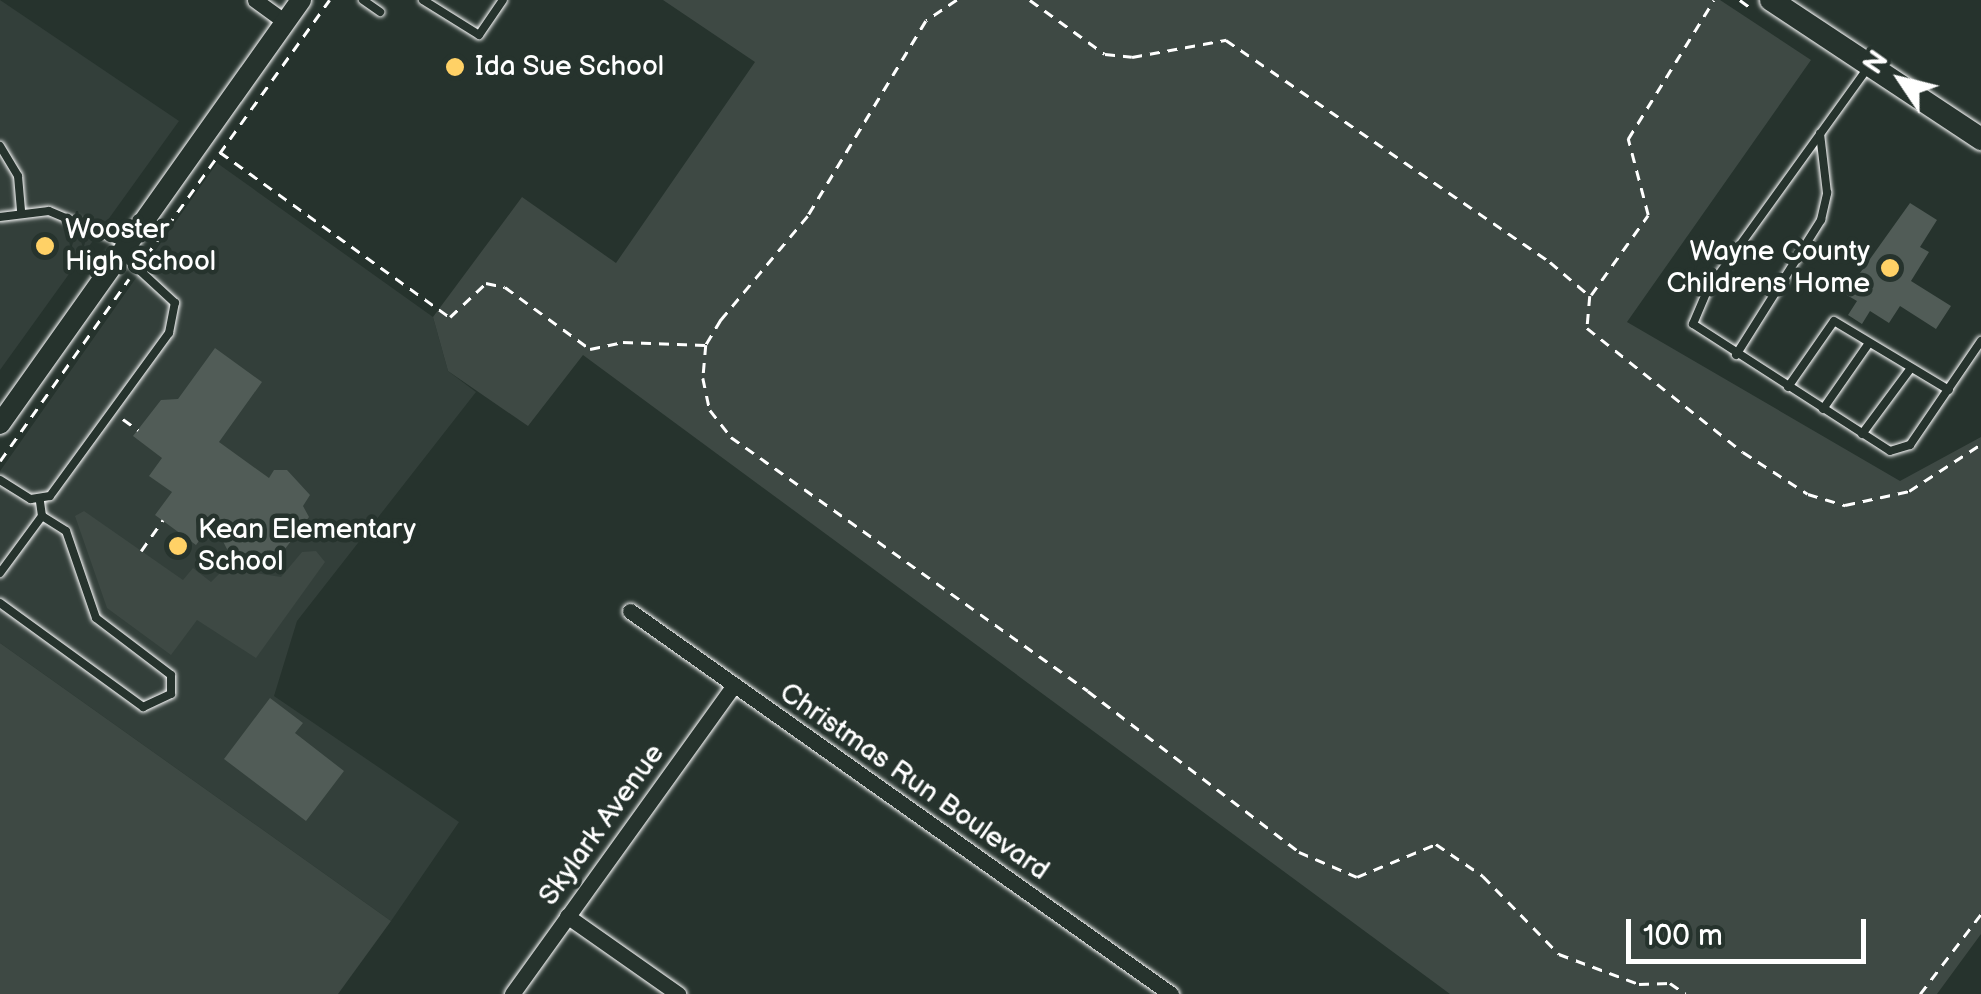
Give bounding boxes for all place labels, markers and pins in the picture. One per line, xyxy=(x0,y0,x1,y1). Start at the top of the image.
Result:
place label: Ida Sue School xyxy=(475,50,665,84)
marker: Ida Sue School xyxy=(444,56,466,78)
place label: Wooster High School xyxy=(65,213,217,279)
marker: Wooster High School xyxy=(34,235,56,257)
place label: Wayne County Childrens Home xyxy=(1666,235,1870,301)
marker: Wayne County Childrens Home xyxy=(1879,257,1901,279)
place label: Kean Elementary School xyxy=(198,513,416,579)
marker: Kean Elementary School xyxy=(167,535,189,557)

